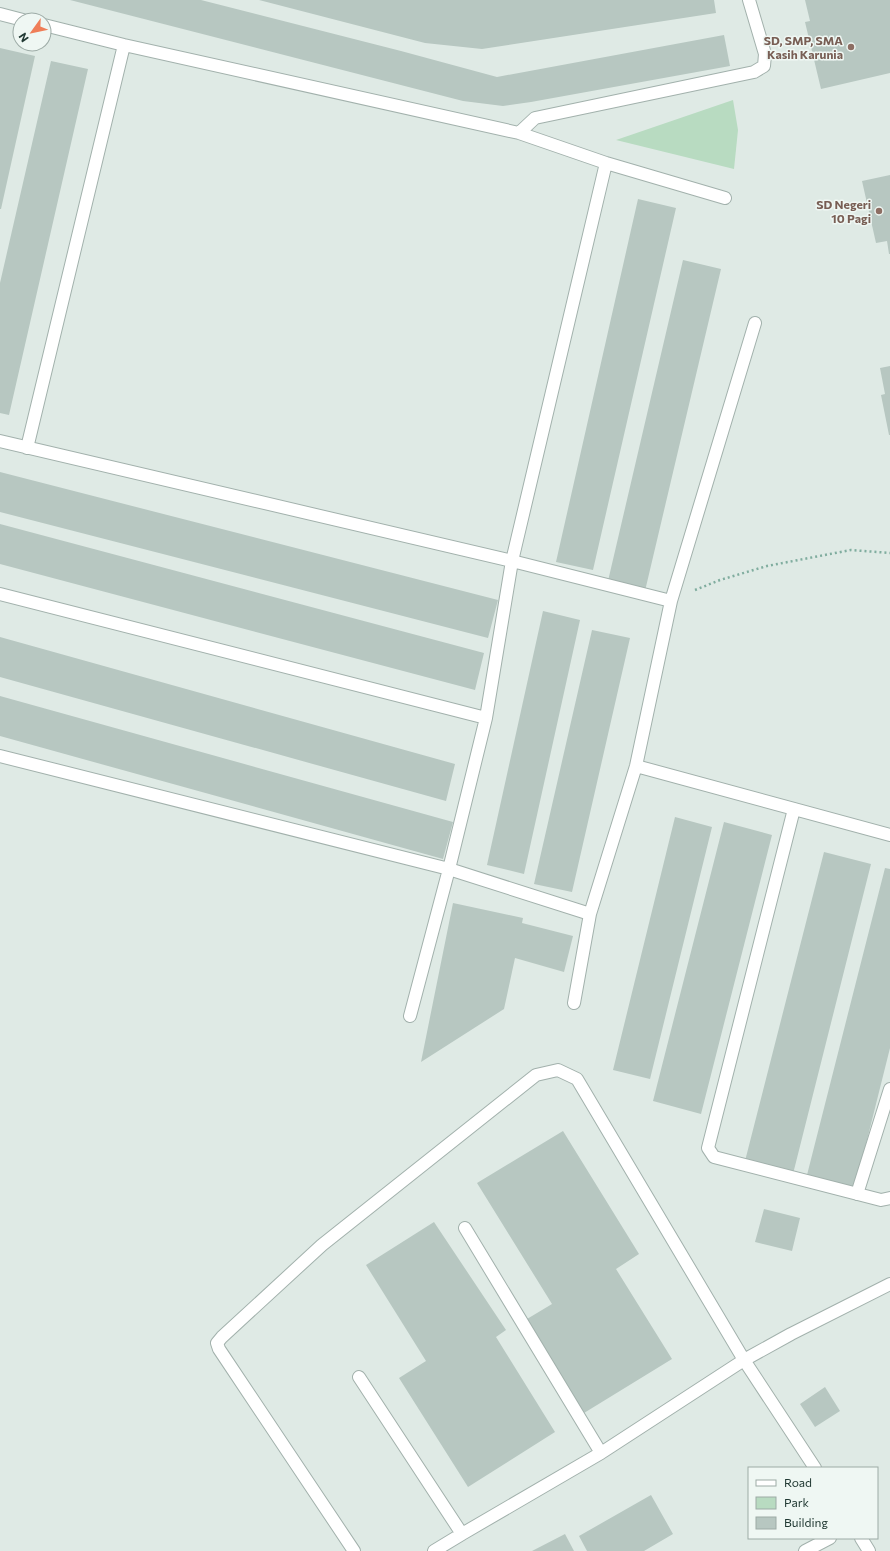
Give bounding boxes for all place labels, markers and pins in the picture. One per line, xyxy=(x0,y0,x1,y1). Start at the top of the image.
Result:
place label: SD, SMP, SMA Kasih Karunia xyxy=(764,33,843,61)
marker: SD, SMP, SMA Kasih Karunia xyxy=(846,42,856,52)
place label: SD Negeri 10 Pagi xyxy=(816,197,871,225)
marker: SD Negeri 10 Pagi xyxy=(874,206,884,216)

